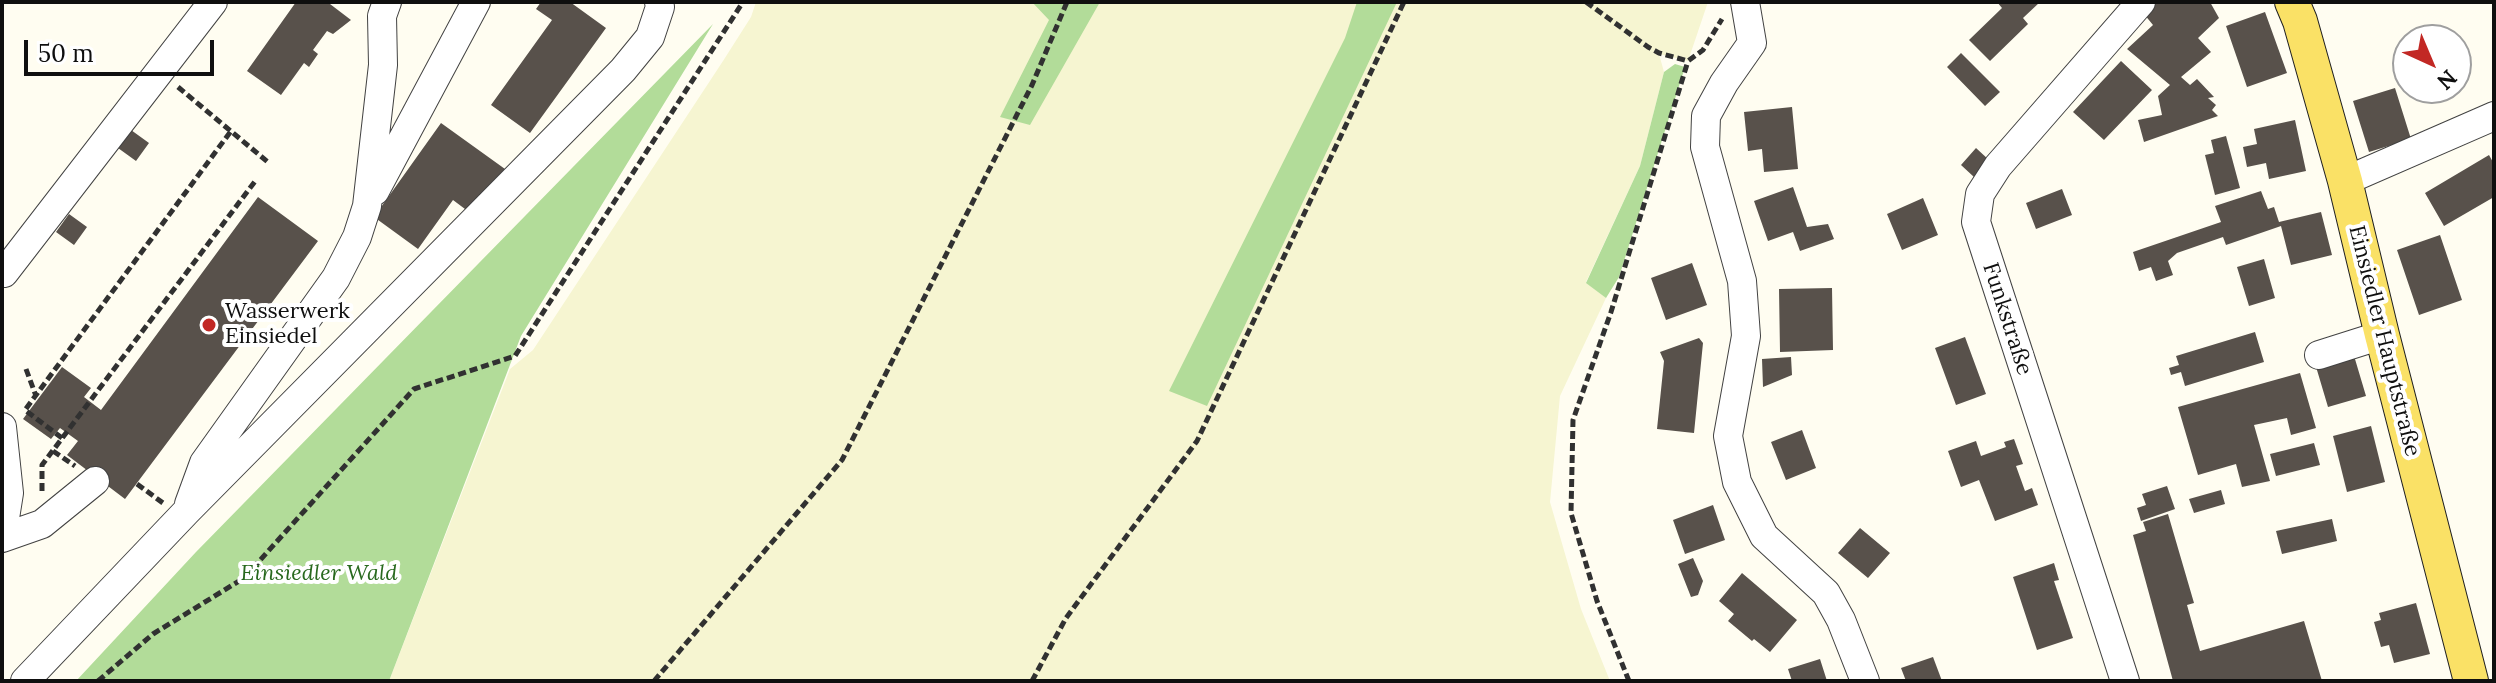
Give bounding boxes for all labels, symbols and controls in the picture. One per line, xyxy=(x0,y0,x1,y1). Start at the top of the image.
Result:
scale bar xyxy=(28,24,218,74)
north arrow xyxy=(2392,24,2472,104)
text: 50 m xyxy=(38,38,94,69)
text: N xyxy=(2431,64,2463,96)
street label: Einsiedler Hauptstraße xyxy=(2343,223,2425,459)
street label: Funkstraße xyxy=(1976,260,2038,378)
place label: Wasserwerk Einsiedel xyxy=(225,299,350,350)
marker: Wasserwerk Einsiedel xyxy=(200,316,218,334)
park label: Einsiedler Wald xyxy=(241,561,397,587)

